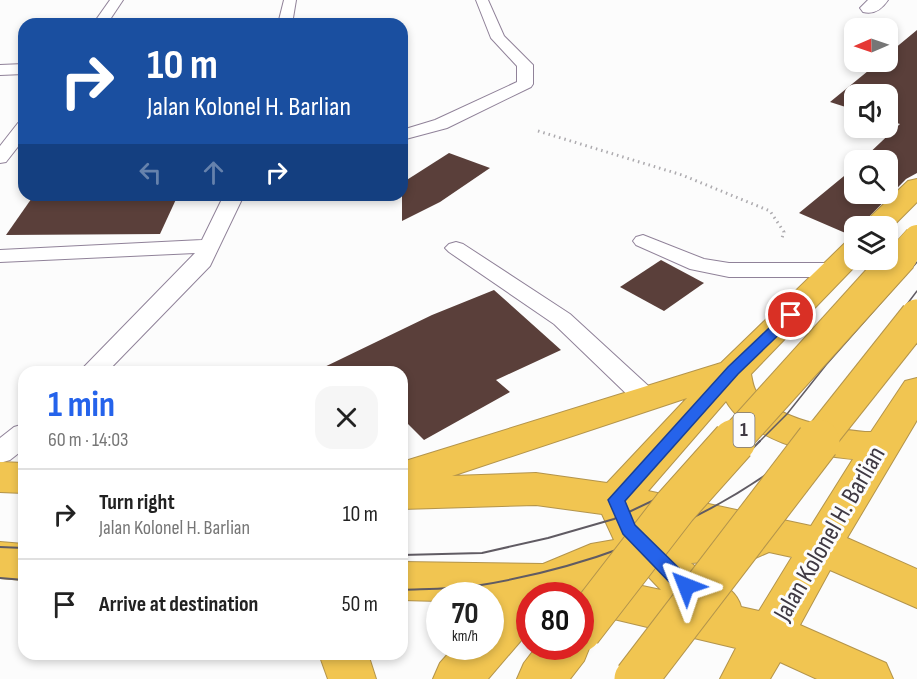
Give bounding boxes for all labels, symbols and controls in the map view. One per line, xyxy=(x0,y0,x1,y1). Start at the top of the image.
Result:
north arrow xyxy=(844,18,898,72)
map controls xyxy=(844,18,898,270)
text: 10 m xyxy=(147,40,218,91)
icon: right xyxy=(48,42,126,120)
button: sound xyxy=(844,84,898,138)
text: Jalan Kolonel H. Barlian xyxy=(147,91,351,123)
button: search xyxy=(844,150,898,204)
icon: left xyxy=(134,156,167,189)
icon: ahead xyxy=(197,156,230,189)
icon: right xyxy=(260,156,293,189)
button: layers xyxy=(844,216,898,270)
pin xyxy=(765,289,816,340)
icon: arrive xyxy=(774,298,807,331)
text: 1 min xyxy=(48,384,115,427)
button: close xyxy=(315,386,378,449)
road number: 1 xyxy=(734,413,754,447)
text: 60 m · 14:03 xyxy=(48,428,128,452)
street label: Jalan Kolonel H. Barlian xyxy=(767,441,893,628)
text: Turn right xyxy=(99,489,175,516)
icon: right xyxy=(48,498,81,531)
text: 10 m xyxy=(343,501,378,528)
text: Jalan Kolonel H. Barlian xyxy=(99,516,250,540)
position arrow xyxy=(654,554,718,618)
speed limit sign: 80 xyxy=(516,582,594,660)
icon: arrive xyxy=(48,588,81,621)
text: Arrive at destination xyxy=(99,591,258,618)
text: 50 m xyxy=(342,591,378,618)
text: 70 xyxy=(451,596,479,632)
text: km/h xyxy=(452,627,478,646)

